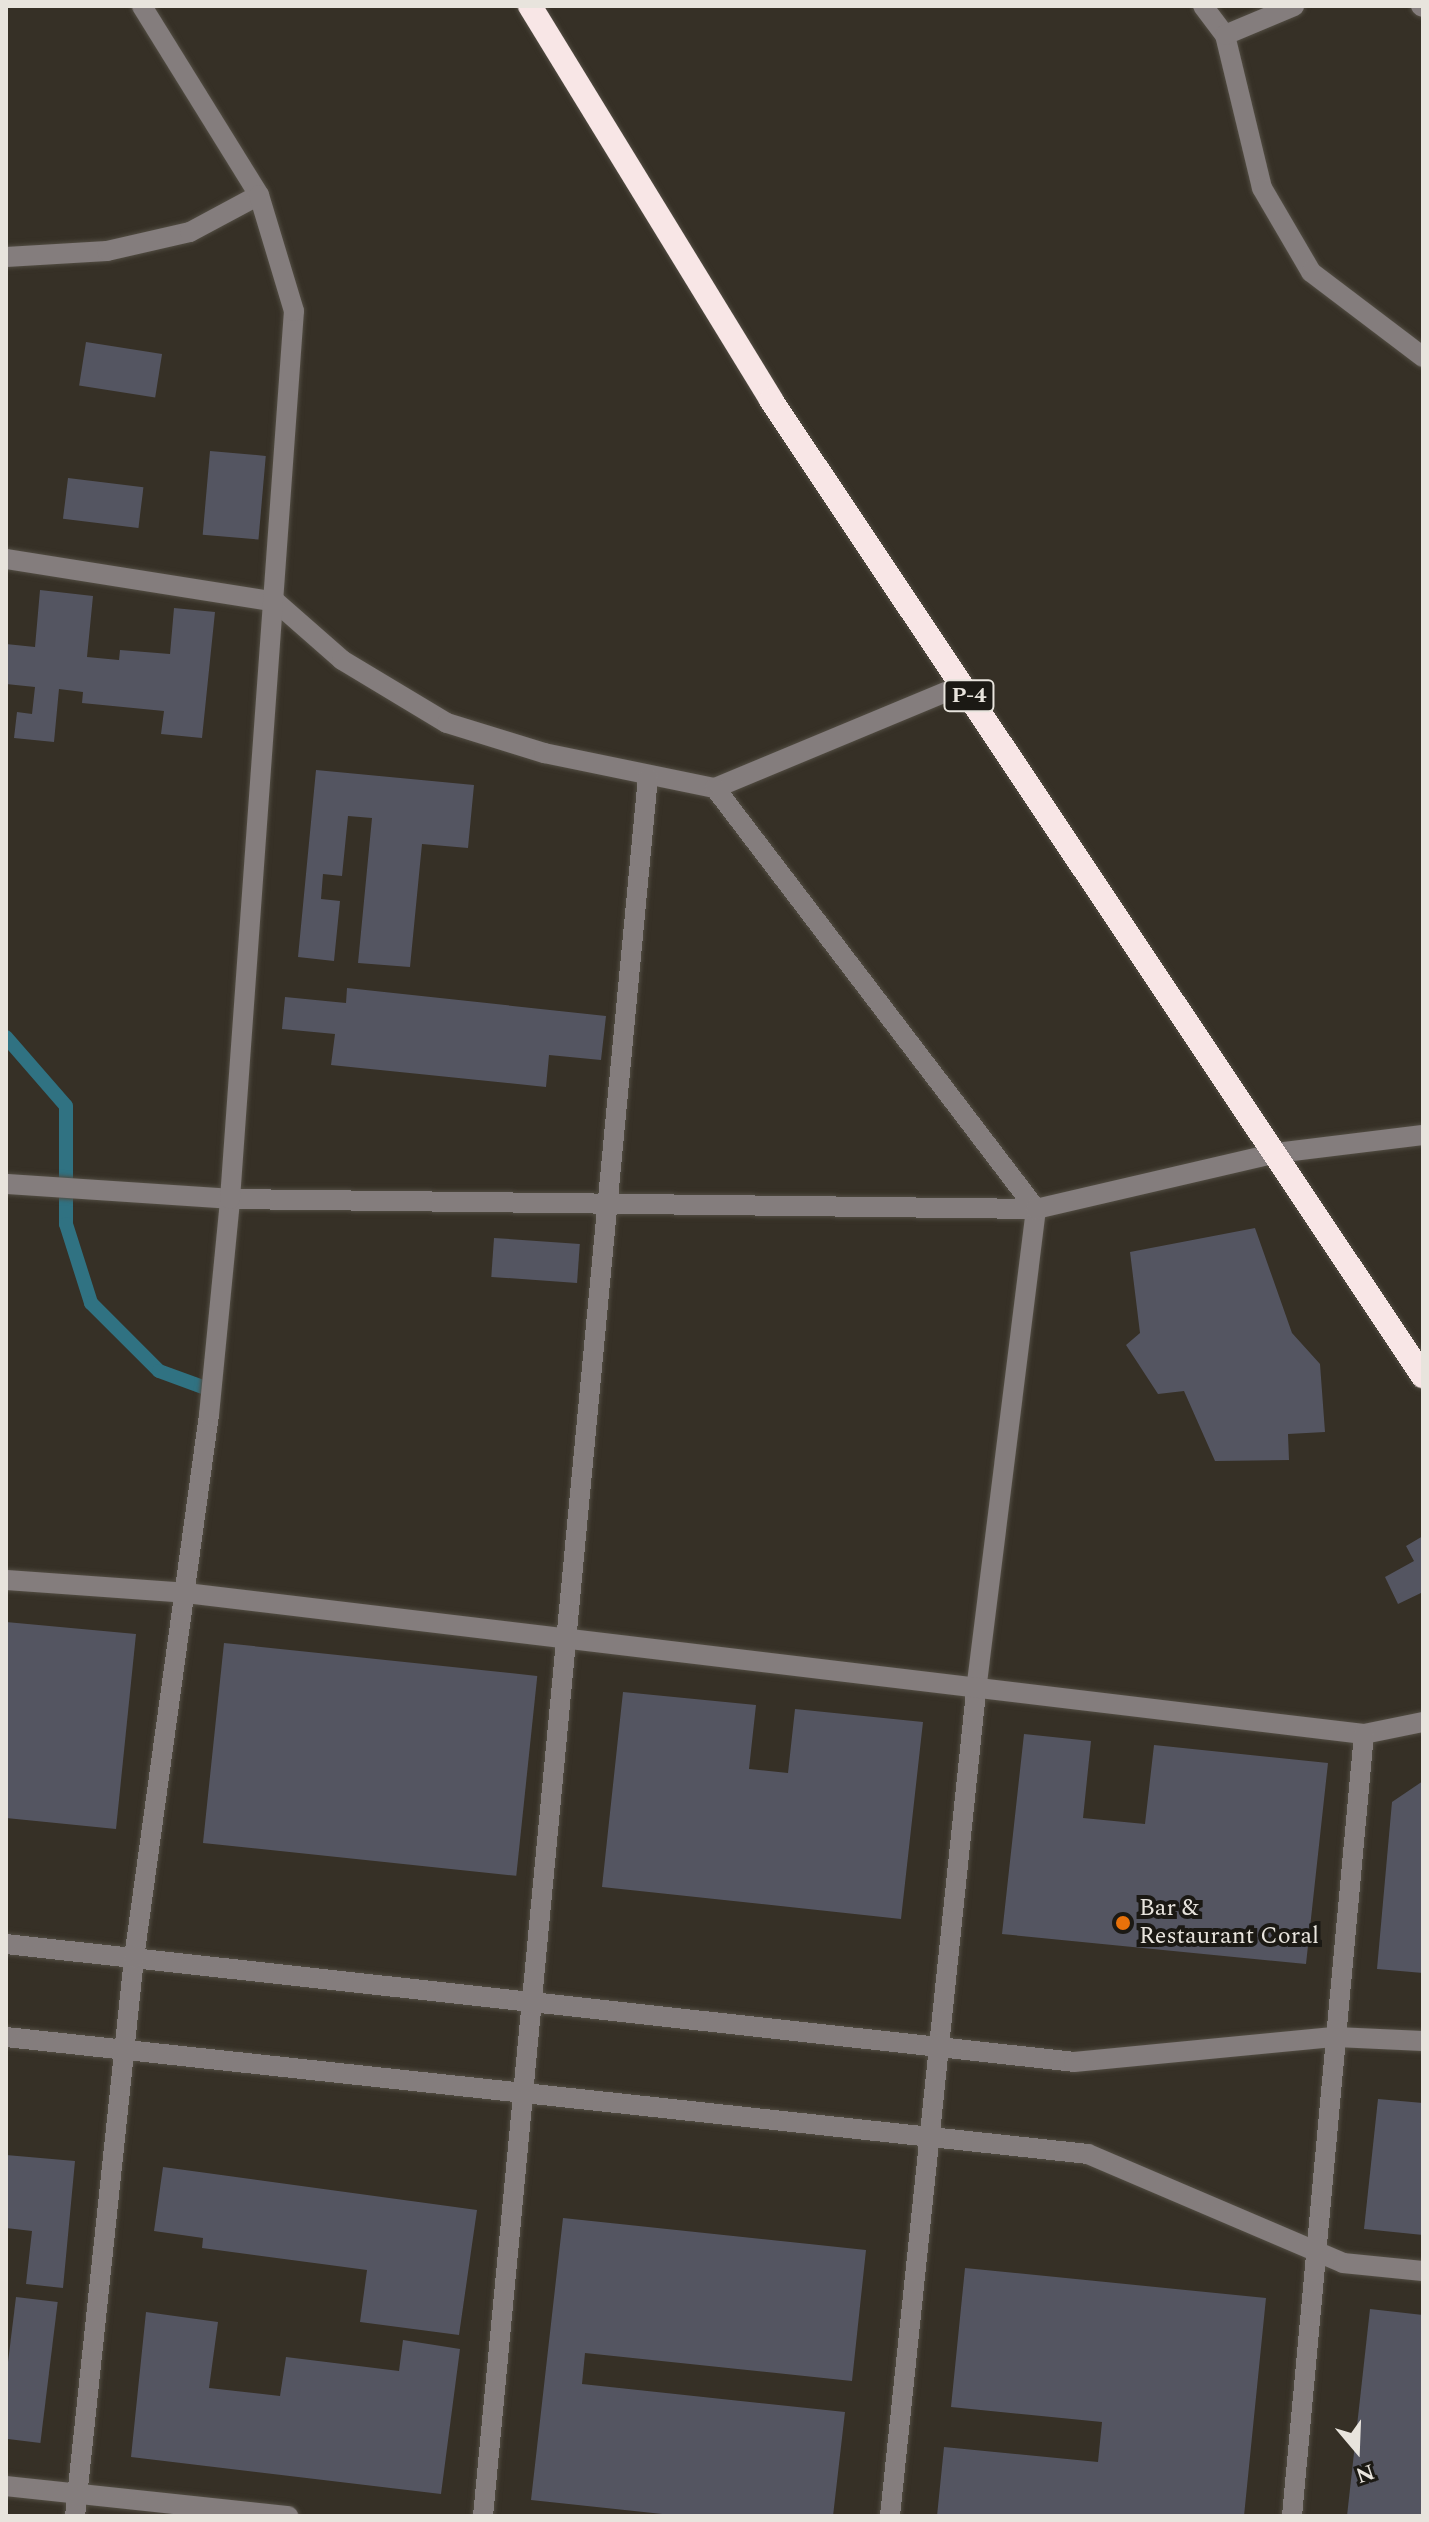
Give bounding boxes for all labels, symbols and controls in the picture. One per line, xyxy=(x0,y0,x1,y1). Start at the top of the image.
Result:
road number: P-4 xyxy=(943,678,995,714)
place label: Bar & Restaurant Coral xyxy=(1139,1895,1319,1951)
marker: Bar & Restaurant Coral xyxy=(1114,1914,1132,1932)
north arrow xyxy=(1317,2410,1397,2490)
text: N xyxy=(1351,2455,1379,2492)

